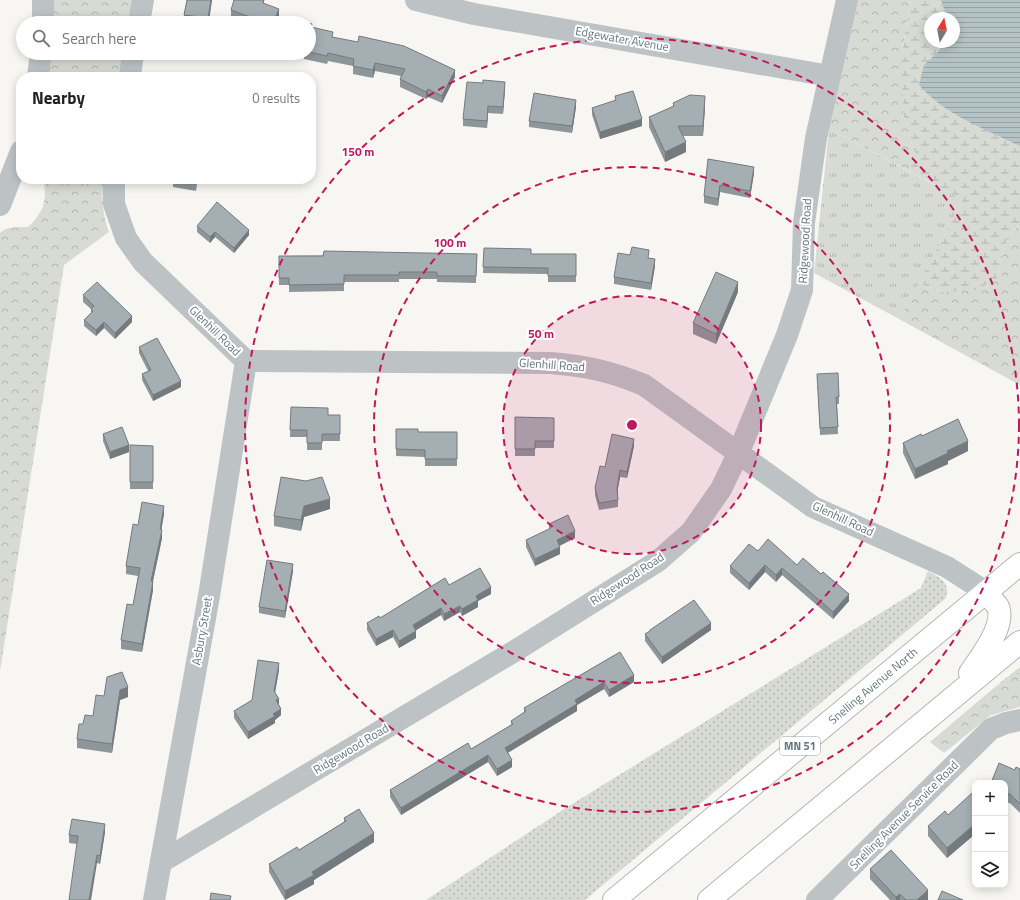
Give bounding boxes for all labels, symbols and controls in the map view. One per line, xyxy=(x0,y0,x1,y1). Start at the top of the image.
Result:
north arrow xyxy=(924,12,960,48)
search box xyxy=(16,16,316,60)
street label: Edgewater Avenue xyxy=(574,21,670,56)
icon: search xyxy=(30,27,52,49)
text: Search here xyxy=(62,27,136,50)
text: Nearby xyxy=(32,85,85,111)
text: 0 results xyxy=(252,88,300,108)
text: 150 m xyxy=(342,142,374,161)
street label: Ridgewood Road xyxy=(793,198,816,284)
text: 100 m xyxy=(434,233,466,252)
street label: Glenhill Road xyxy=(185,301,246,360)
text: 50 m xyxy=(528,324,554,343)
street label: Glenhill Road xyxy=(518,353,586,376)
centre of rings xyxy=(625,418,639,432)
street label: Glenhill Road xyxy=(809,496,877,541)
street label: Ridgewood Road xyxy=(586,547,668,610)
street label: Asbury Street xyxy=(186,595,217,667)
street label: Snelling Avenue North xyxy=(824,642,922,729)
street label: Ridgewood Road xyxy=(309,718,392,779)
road number: MN 51 xyxy=(780,737,820,755)
street label: Snelling Avenue Service Road xyxy=(845,756,963,874)
map controls xyxy=(972,780,1008,888)
button: + xyxy=(972,780,1008,816)
button: − xyxy=(972,816,1008,852)
button: layers xyxy=(972,852,1008,888)

